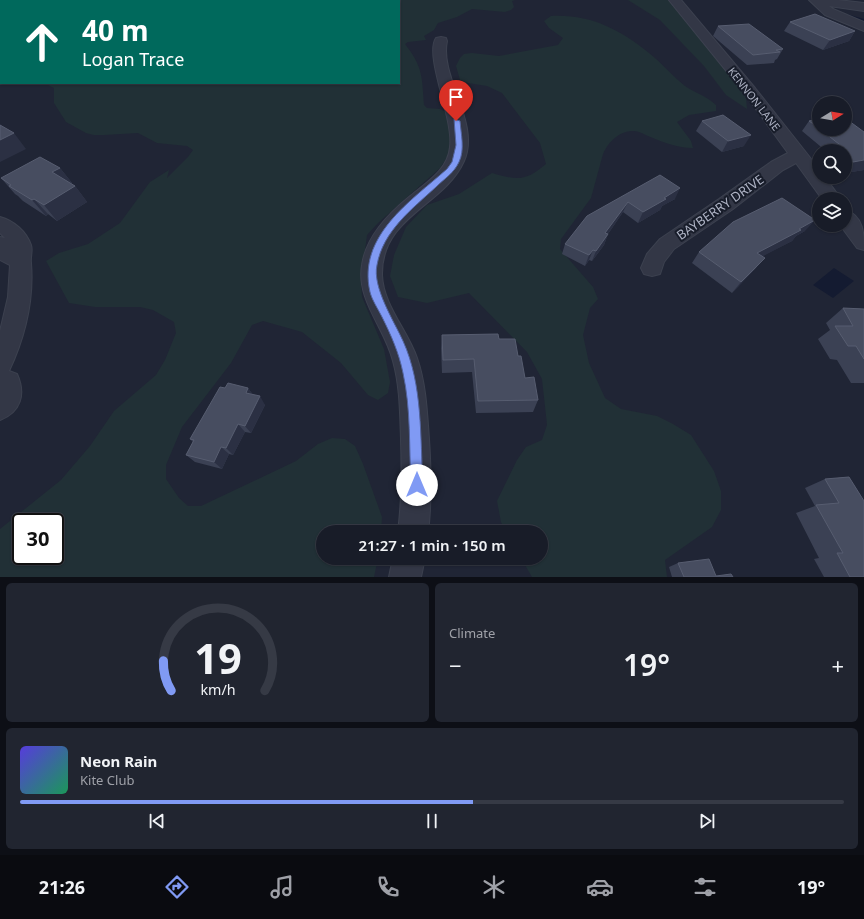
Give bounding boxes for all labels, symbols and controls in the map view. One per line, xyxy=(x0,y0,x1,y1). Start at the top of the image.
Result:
text: 40 m xyxy=(82,11,149,49)
icon: ahead xyxy=(16,16,68,68)
text: Logan Trace xyxy=(82,47,184,71)
street label: KENNON LANE xyxy=(725,64,784,134)
pin xyxy=(439,80,473,121)
icon: arrive xyxy=(445,86,467,108)
north arrow xyxy=(812,96,852,136)
map controls xyxy=(812,96,852,232)
button: search xyxy=(812,144,852,184)
street label: BAYBERRY DRIVE xyxy=(673,170,767,244)
button: layers xyxy=(812,192,852,232)
position arrow xyxy=(396,464,438,506)
speed limit sign: 30 xyxy=(12,513,64,565)
text: 21:27 · 1 min · 150 m xyxy=(358,535,506,555)
text: Climate xyxy=(449,624,495,642)
text: 19 xyxy=(194,629,241,685)
text: 19° xyxy=(623,644,670,685)
text: − xyxy=(449,650,462,680)
text: + xyxy=(831,650,844,680)
text: km/h xyxy=(200,679,235,698)
text: Neon Rain xyxy=(80,751,157,771)
text: Kite Club xyxy=(80,771,134,789)
icon: previous xyxy=(146,810,168,832)
icon: pause xyxy=(421,810,443,832)
icon: next xyxy=(696,810,718,832)
icon: directions xyxy=(163,873,191,901)
icon: music xyxy=(268,873,296,901)
icon: phone xyxy=(374,873,402,901)
icon: climate xyxy=(480,873,508,901)
icon: car xyxy=(586,873,614,901)
icon: filters xyxy=(691,873,719,901)
text: 21:26 xyxy=(39,875,85,899)
text: 19° xyxy=(797,875,825,899)

